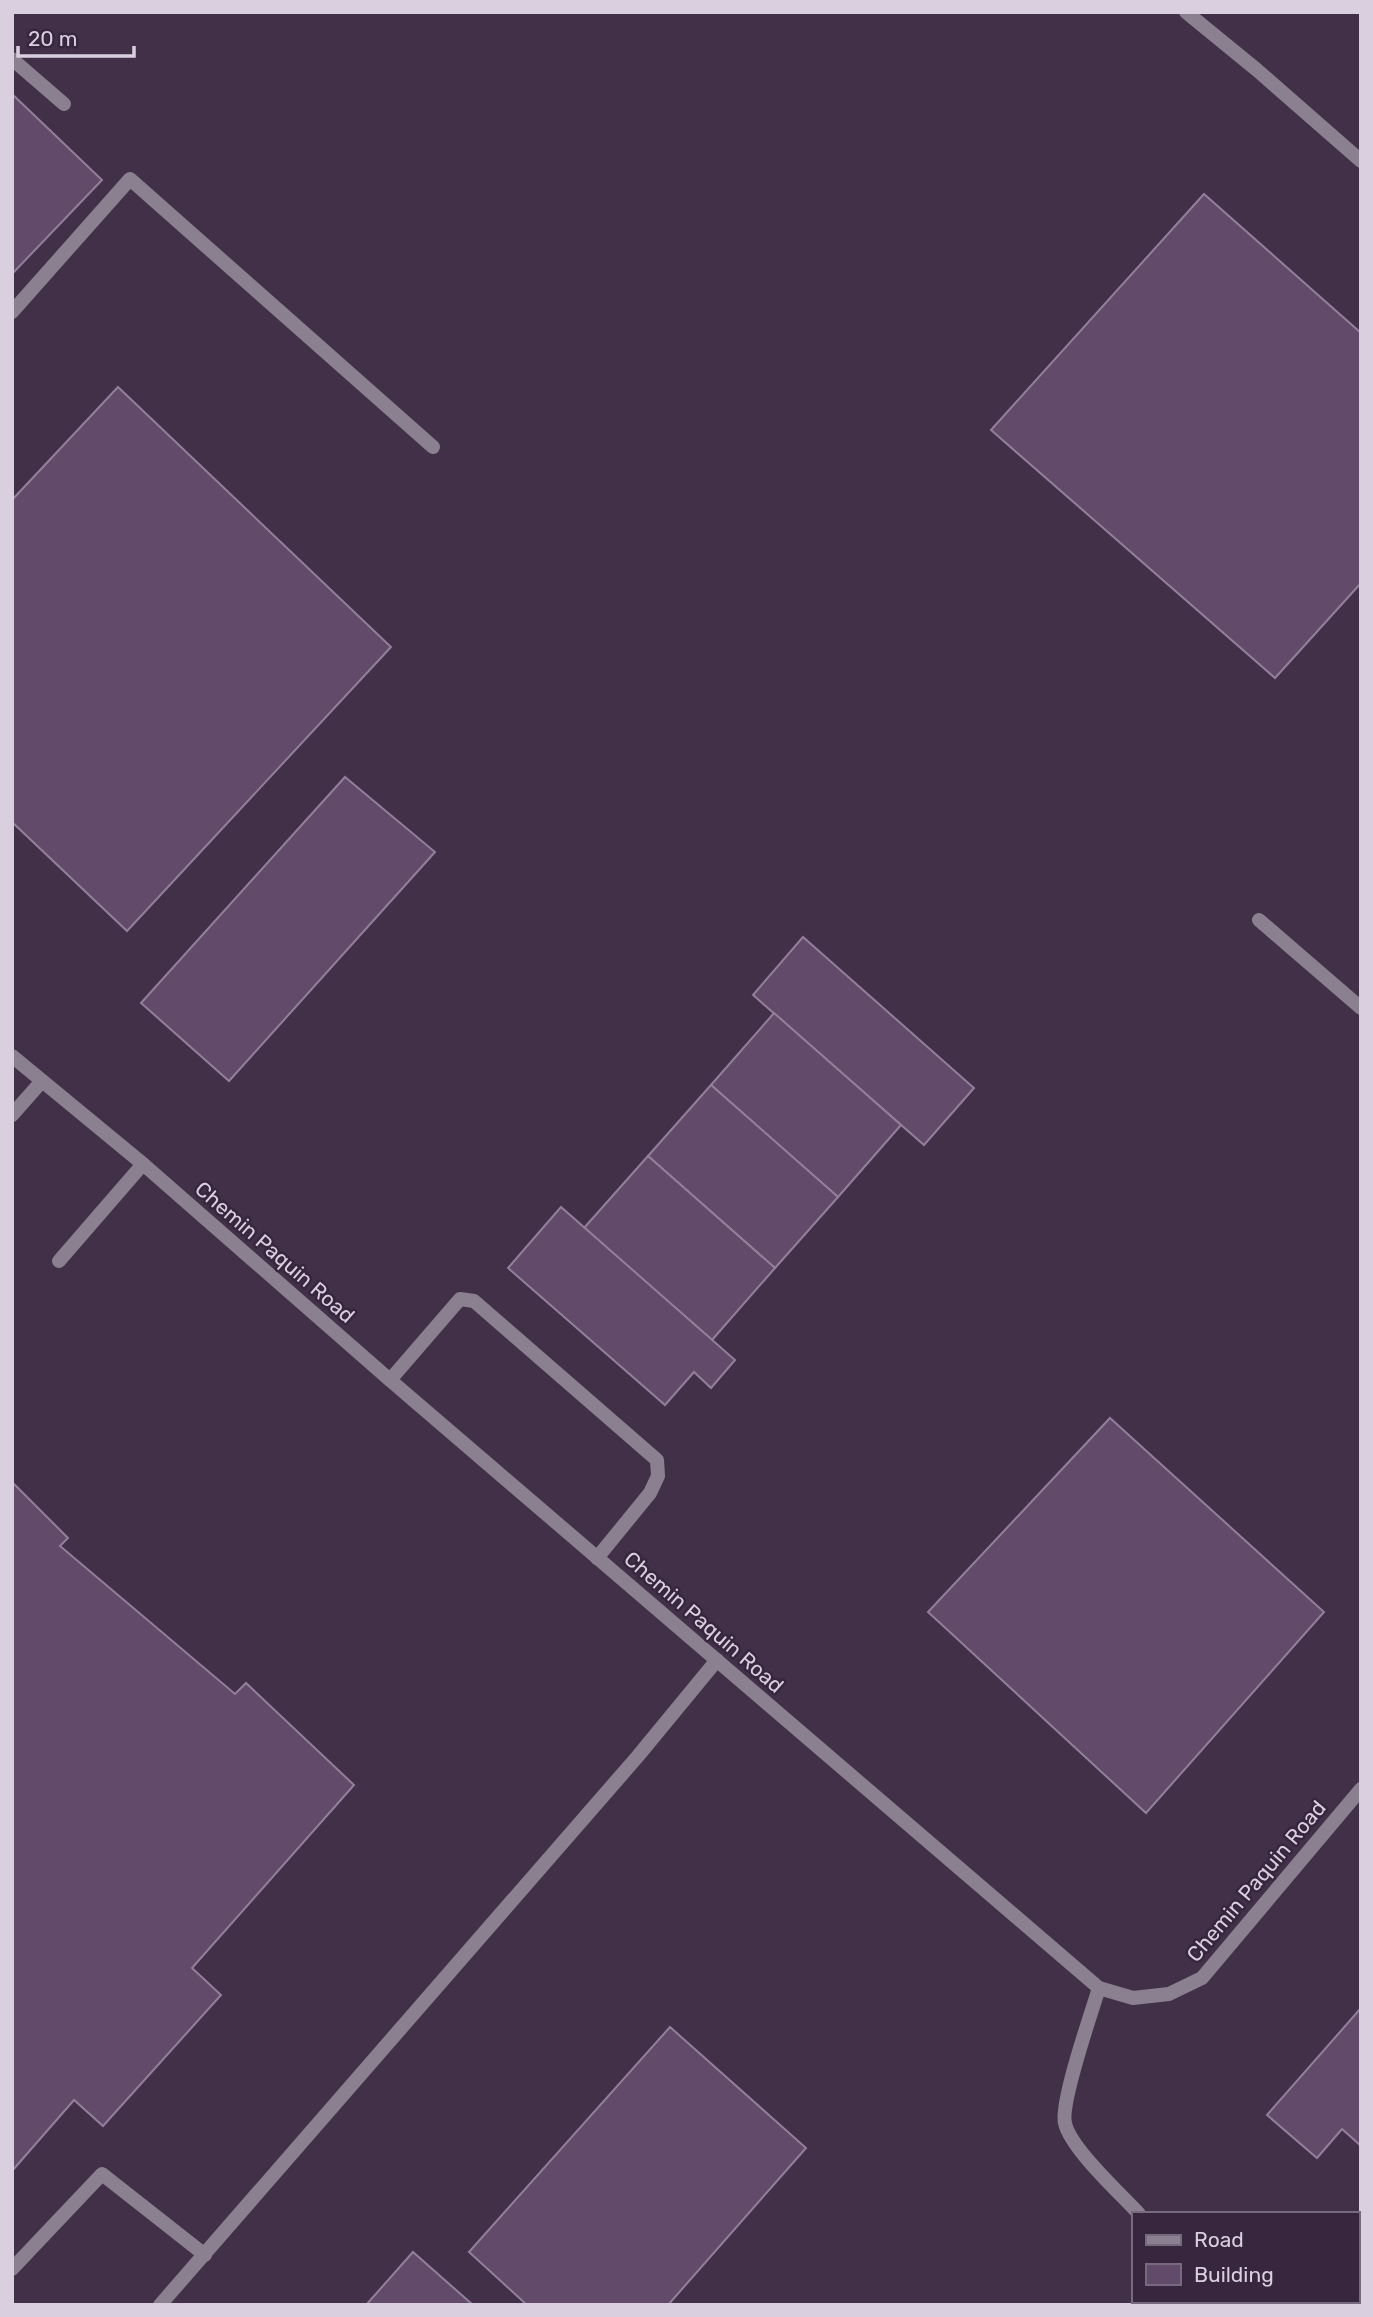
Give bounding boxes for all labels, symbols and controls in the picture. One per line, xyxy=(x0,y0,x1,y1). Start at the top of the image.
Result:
scale bar xyxy=(18,14,133,58)
text: 20 m xyxy=(28,26,77,51)
street label: Chemin Paquin Road xyxy=(190,1176,360,1328)
street label: Chemin Paquin Road xyxy=(619,1546,789,1698)
street label: Chemin Paquin Road xyxy=(1181,1795,1331,1967)
legend xyxy=(1132,2212,1359,2303)
text: Road xyxy=(1194,2227,1244,2252)
text: Building xyxy=(1194,2262,1274,2287)

